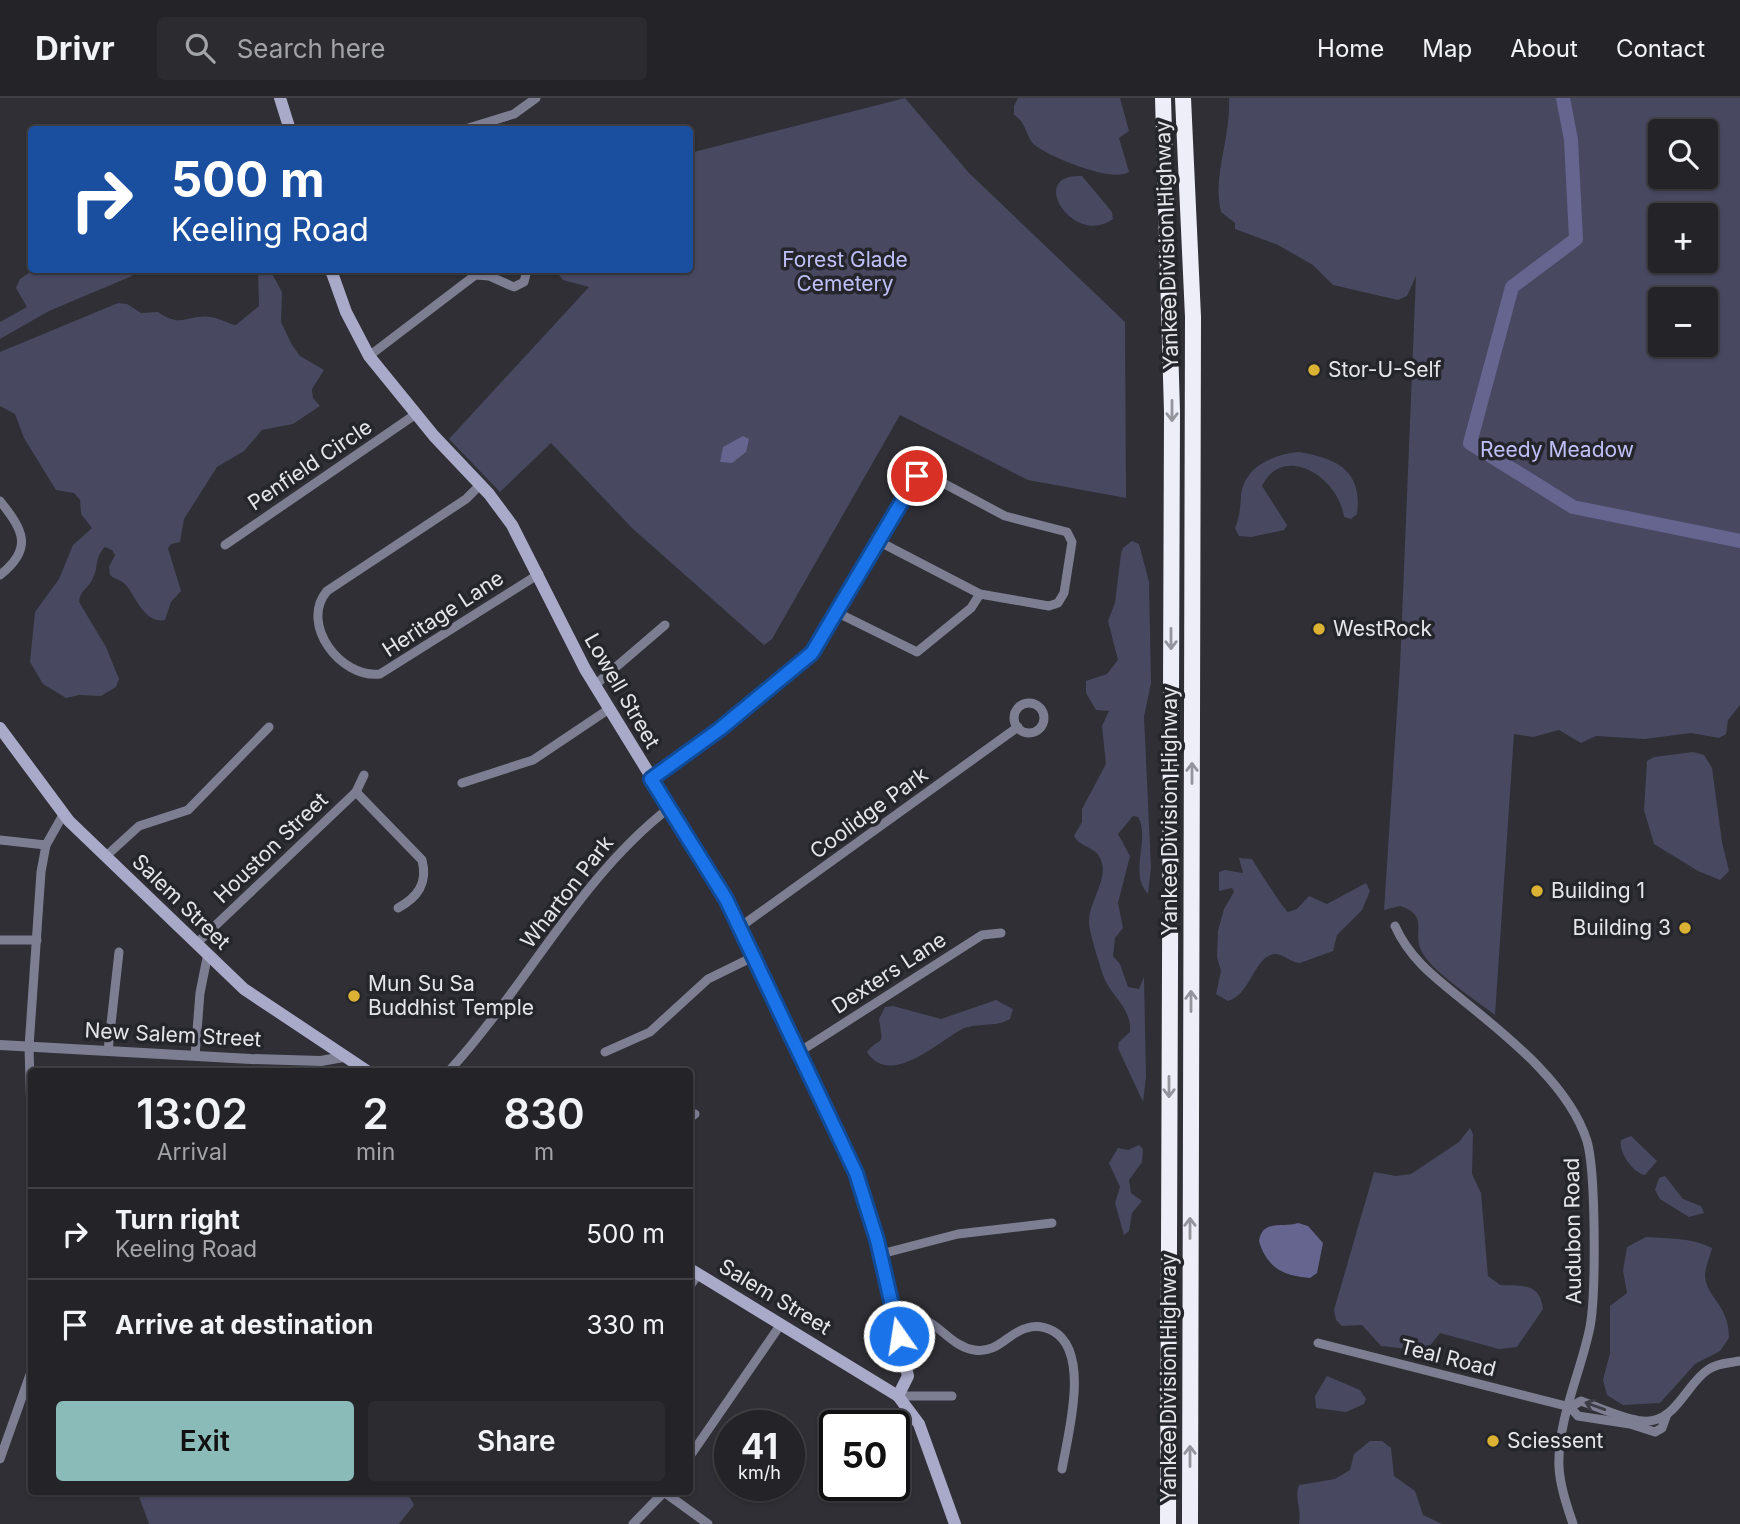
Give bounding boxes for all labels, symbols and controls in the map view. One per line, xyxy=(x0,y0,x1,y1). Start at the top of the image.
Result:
search box xyxy=(157,17,647,80)
text: Drivr xyxy=(35,28,115,68)
icon: search xyxy=(181,29,219,67)
text: Search here xyxy=(237,33,385,64)
text: Home xyxy=(1317,34,1384,63)
text: Map xyxy=(1422,34,1472,63)
text: About xyxy=(1510,34,1578,63)
text: Contact xyxy=(1616,34,1705,63)
map controls xyxy=(1648,119,1718,357)
button: search xyxy=(1648,119,1718,189)
street label: Yankee Division Highway xyxy=(1150,120,1183,370)
text: 500 m xyxy=(171,150,325,209)
icon: right xyxy=(56,154,147,245)
button: + xyxy=(1648,203,1718,273)
text: Keeling Road xyxy=(171,210,369,249)
park label: Forest Glade Cemetery xyxy=(782,247,908,296)
button: − xyxy=(1648,287,1718,357)
place label: Stor-U-Self xyxy=(1328,357,1442,382)
marker: Stor-U-Self xyxy=(1306,362,1322,378)
one-way arrow xyxy=(1165,399,1179,422)
street label: Penfield Circle xyxy=(243,414,376,515)
park label: Reedy Meadow xyxy=(1480,437,1634,462)
pin xyxy=(887,446,947,506)
icon: arrive xyxy=(898,457,936,495)
street label: Heritage Lane xyxy=(378,565,508,662)
place label: WestRock xyxy=(1333,616,1433,641)
marker: WestRock xyxy=(1311,621,1327,637)
one-way arrow xyxy=(1164,627,1177,650)
street label: Lowell Street xyxy=(579,629,665,753)
street label: Yankee Division Highway xyxy=(1157,686,1182,936)
street label: Coolidge Park xyxy=(805,761,933,864)
one-way arrow xyxy=(1185,762,1199,785)
street label: Houston Street xyxy=(209,787,333,908)
street label: Wharton Park xyxy=(515,830,619,953)
street label: Salem Street xyxy=(127,849,235,955)
place label: Building 1 xyxy=(1551,878,1645,903)
marker: Building 1 xyxy=(1529,883,1545,899)
place label: Building 3 xyxy=(1573,915,1671,940)
marker: Building 3 xyxy=(1677,920,1693,936)
street label: Dexters Lane xyxy=(827,926,950,1019)
place label: Mun Su Sa Buddhist Temple xyxy=(368,971,534,1020)
marker: Mun Su Sa Buddhist Temple xyxy=(346,988,362,1004)
one-way arrow xyxy=(1184,990,1198,1013)
street label: New Salem Street xyxy=(84,1017,262,1052)
one-way arrow xyxy=(1162,1075,1176,1098)
text: 13:02 xyxy=(136,1088,248,1139)
text: 2 xyxy=(363,1088,389,1139)
text: 830 xyxy=(503,1088,585,1139)
text: Arrival xyxy=(157,1138,227,1166)
text: min xyxy=(356,1138,395,1166)
text: m xyxy=(534,1138,554,1166)
street label: Audubon Road xyxy=(1559,1157,1586,1305)
text: Turn right xyxy=(115,1204,240,1235)
icon: right xyxy=(56,1215,94,1253)
one-way arrow xyxy=(1183,1217,1197,1240)
text: 500 m xyxy=(586,1218,665,1249)
text: Keeling Road xyxy=(115,1235,257,1263)
street label: Salem Street xyxy=(715,1253,836,1340)
street label: Yankee Division Highway xyxy=(1156,1253,1181,1503)
position arrow xyxy=(862,1299,936,1373)
icon: arrive xyxy=(56,1306,94,1344)
text: Arrive at destination xyxy=(115,1309,374,1340)
text: 330 m xyxy=(586,1309,665,1340)
street label: Teal Road xyxy=(1398,1334,1499,1381)
one-way arrow xyxy=(1584,1399,1606,1411)
button: Exit xyxy=(56,1401,354,1481)
button: Share xyxy=(368,1401,665,1481)
speed limit sign: 50 xyxy=(819,1410,910,1501)
text: 41 xyxy=(741,1425,778,1467)
place label: Sciessent xyxy=(1507,1428,1604,1453)
marker: Sciessent xyxy=(1485,1433,1501,1449)
one-way arrow xyxy=(1183,1445,1197,1468)
text: km/h xyxy=(738,1462,781,1483)

